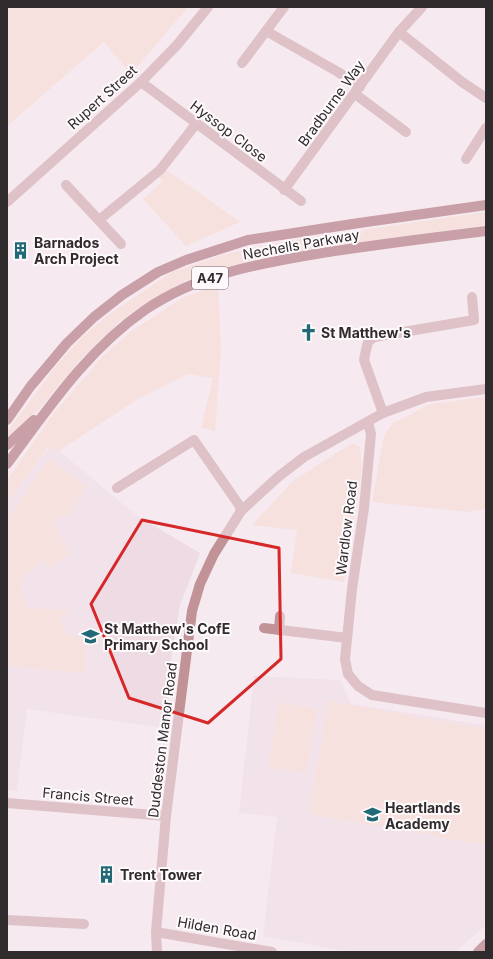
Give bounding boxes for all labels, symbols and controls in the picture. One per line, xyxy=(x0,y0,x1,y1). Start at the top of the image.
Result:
street label: Bradburne Way xyxy=(294,57,368,149)
street label: Rupert Street xyxy=(64,61,141,133)
street label: Hyssop Close xyxy=(187,97,271,165)
street label: Nechells Parkway xyxy=(241,225,361,263)
place label: Barnados Arch Project xyxy=(34,234,119,267)
building icon: Barnados Arch Project xyxy=(11,240,31,260)
road number: A47 xyxy=(192,267,228,289)
church icon: St Matthew's xyxy=(298,322,318,342)
place label: St Matthew's xyxy=(321,324,411,341)
street label: Wardlow Road xyxy=(332,480,360,576)
place label: St Matthew's CofE Primary School xyxy=(104,620,230,653)
school or university icon: St Matthew's CofE Primary School xyxy=(81,626,101,646)
street label: Duddeston Manor Road xyxy=(144,661,180,819)
street label: Francis Street xyxy=(42,784,135,808)
place label: Heartlands Academy xyxy=(385,799,461,832)
school or university icon: Heartlands Academy xyxy=(362,805,382,825)
building icon: Trent Tower xyxy=(97,864,117,884)
place label: Trent Tower xyxy=(120,866,202,883)
street label: Hilden Road xyxy=(176,913,258,943)

